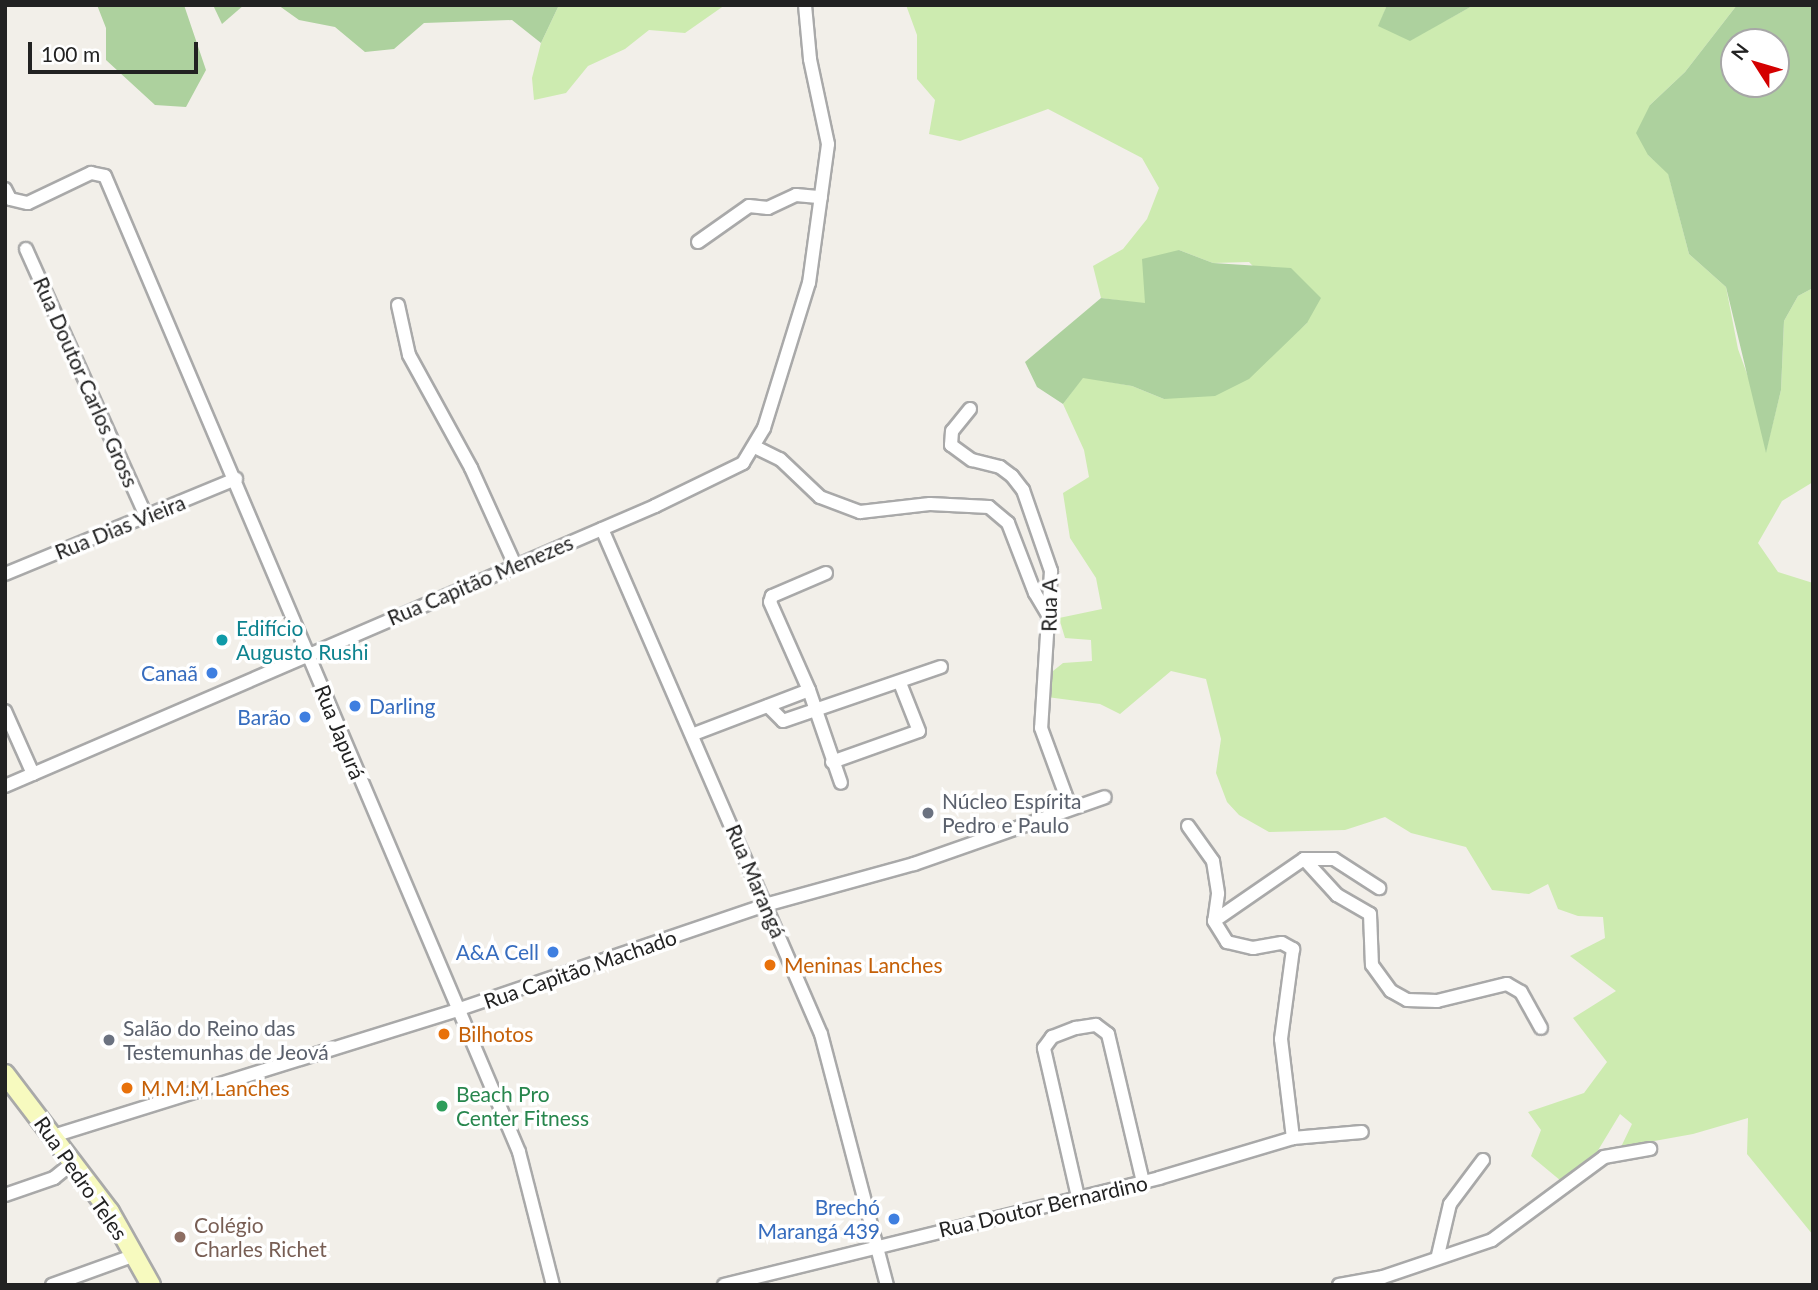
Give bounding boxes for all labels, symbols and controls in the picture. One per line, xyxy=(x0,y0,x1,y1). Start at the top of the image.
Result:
scale bar xyxy=(32,28,201,72)
north arrow xyxy=(1720,28,1790,98)
text: N xyxy=(1726,39,1753,64)
text: 100 m xyxy=(41,41,100,66)
street label: Rua Doutor Carlos Gross xyxy=(28,273,144,491)
street label: Rua Dias Vieira xyxy=(51,489,189,565)
street label: Rua Capitão Menezes xyxy=(383,529,577,631)
street label: Rua A xyxy=(1036,578,1062,632)
place label: Edifício Augusto Rushi xyxy=(236,615,368,665)
marker: Edifício Augusto Rushi xyxy=(214,632,230,648)
place label: Canaã xyxy=(141,660,198,686)
marker: Canaã xyxy=(204,665,220,681)
street label: Rua Japurá xyxy=(309,681,371,783)
place label: Darling xyxy=(369,693,435,719)
marker: Darling xyxy=(347,698,363,714)
place label: Barão xyxy=(237,704,291,730)
marker: Barão xyxy=(297,709,313,725)
place label: Núcleo Espírita Pedro e Paulo xyxy=(942,788,1081,838)
marker: Núcleo Espírita Pedro e Paulo xyxy=(920,805,936,821)
street label: Rua Marangá xyxy=(721,820,791,942)
street label: Rua Capitão Machado xyxy=(480,924,680,1014)
place label: A&A Cell xyxy=(455,939,539,965)
marker: A&A Cell xyxy=(545,944,561,960)
place label: Meninas Lanches xyxy=(784,952,943,978)
marker: Meninas Lanches xyxy=(762,957,778,973)
place label: Salão do Reino das Testemunhas de Jeová xyxy=(123,1015,329,1065)
place label: Bilhotos xyxy=(458,1021,533,1047)
marker: Bilhotos xyxy=(436,1026,452,1042)
marker: Salão do Reino das Testemunhas de Jeová xyxy=(101,1032,117,1048)
place label: M.M.M Lanches xyxy=(141,1075,290,1101)
marker: M.M.M Lanches xyxy=(119,1080,135,1096)
place label: Beach Pro Center Fitness xyxy=(456,1081,589,1131)
marker: Beach Pro Center Fitness xyxy=(434,1098,450,1114)
street label: Rua Pedro Teles xyxy=(29,1111,133,1245)
street label: Rua Doutor Bernardino xyxy=(936,1170,1150,1242)
place label: Brechó Marangá 439 xyxy=(757,1194,880,1244)
marker: Brechó Marangá 439 xyxy=(886,1211,902,1227)
place label: Colégio Charles Richet xyxy=(194,1212,327,1262)
marker: Colégio Charles Richet xyxy=(172,1229,188,1245)

